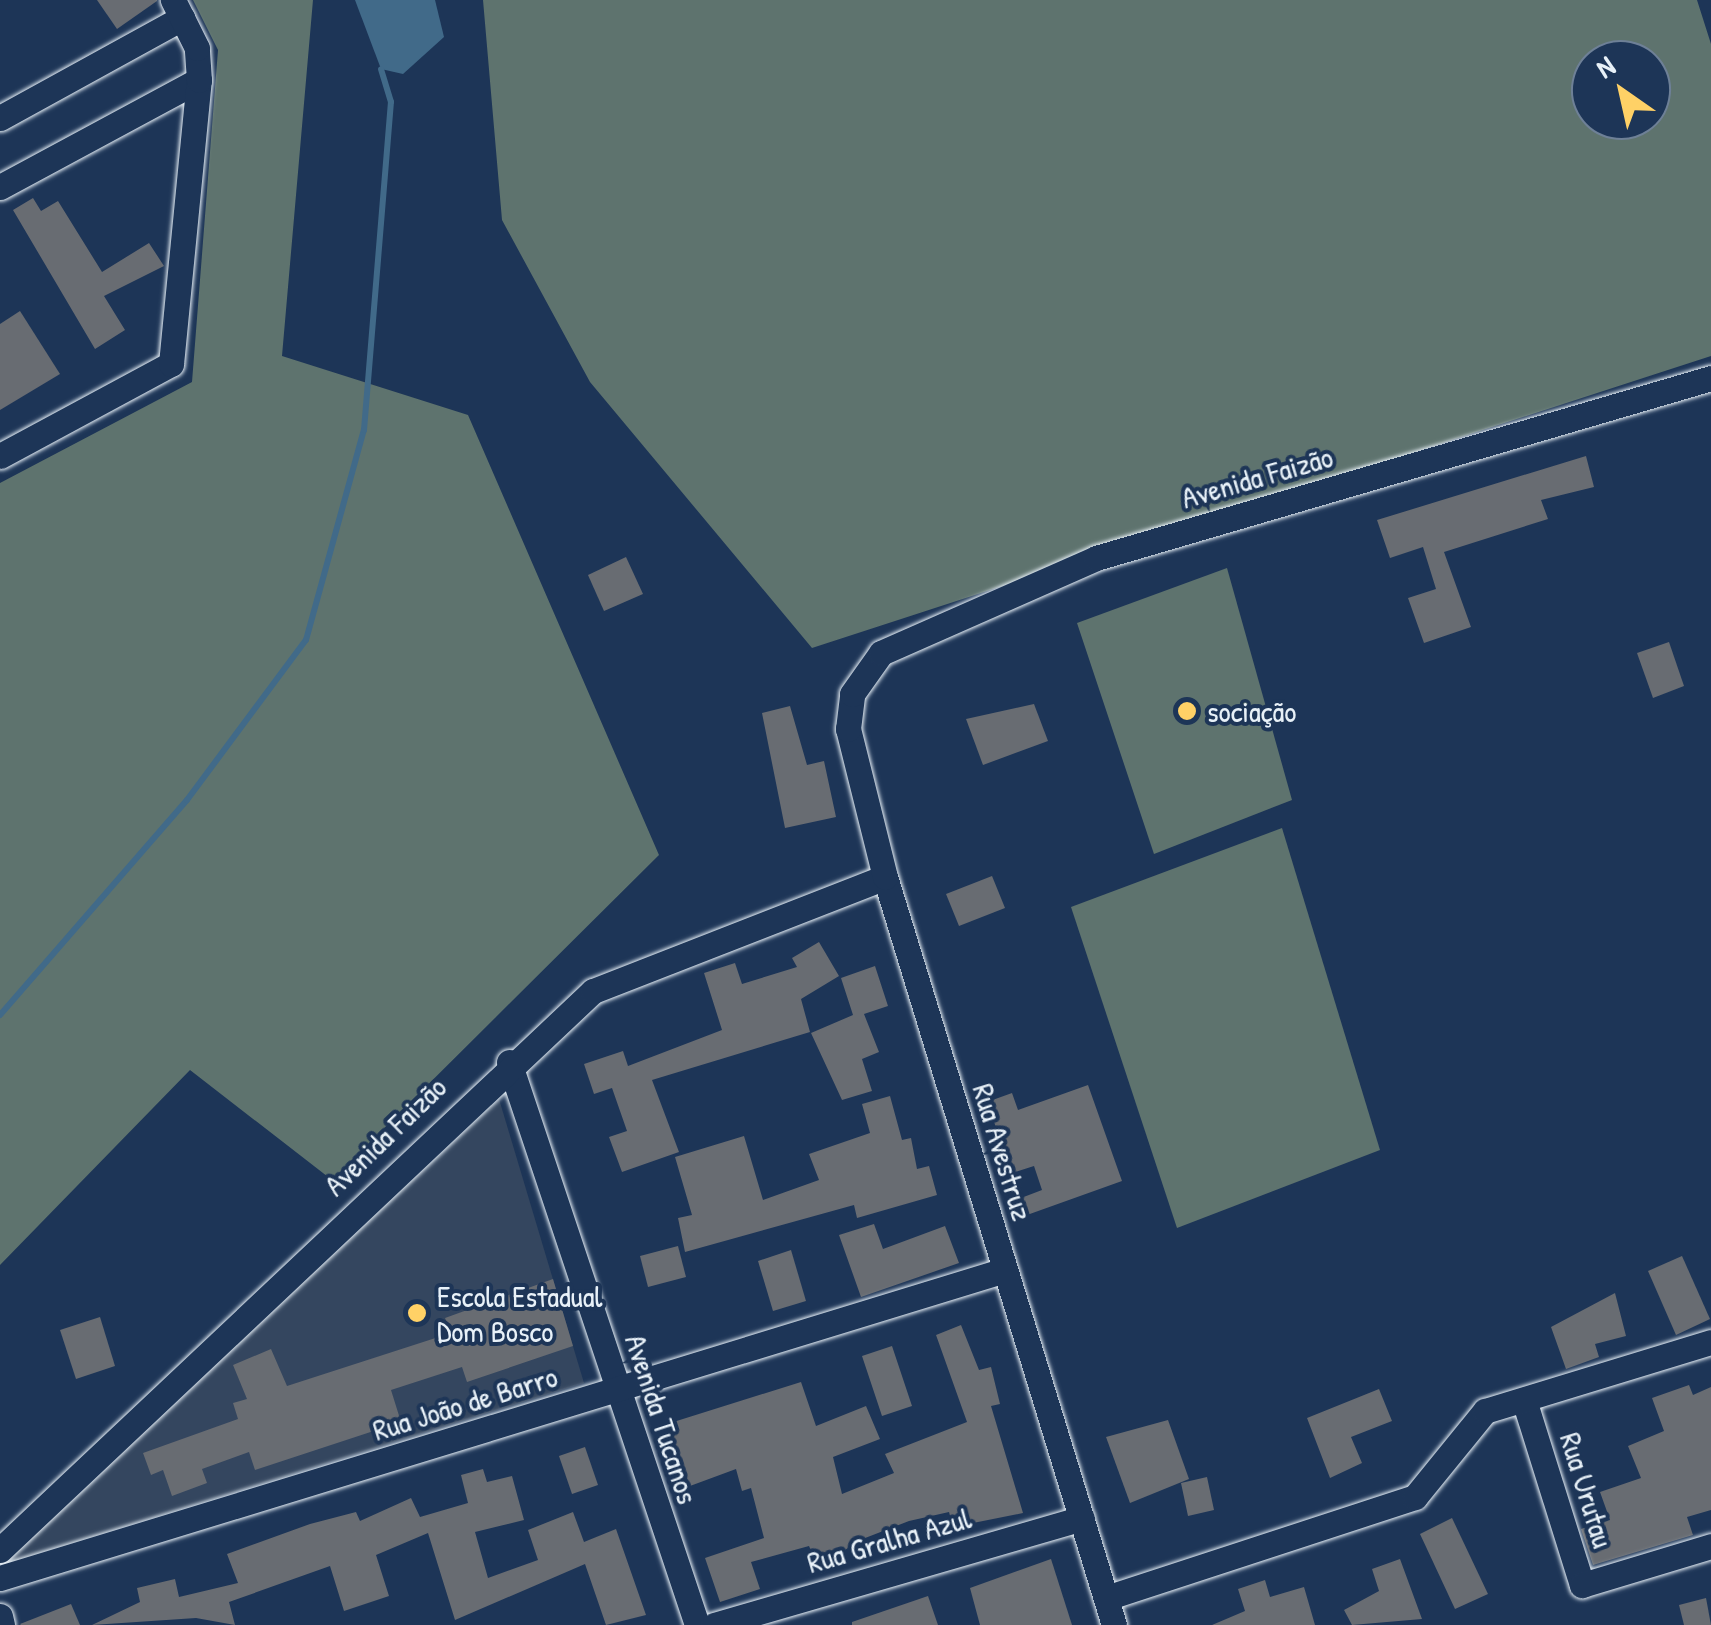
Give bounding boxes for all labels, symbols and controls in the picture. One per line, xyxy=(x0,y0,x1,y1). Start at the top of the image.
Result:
north arrow xyxy=(1571,40,1671,140)
text: N xyxy=(1589,47,1622,87)
street label: Avenida Faizão xyxy=(1177,438,1337,516)
place label: sociação xyxy=(1207,693,1296,729)
marker: sociação xyxy=(1176,700,1198,722)
street label: Avenida Faizão xyxy=(317,1069,453,1203)
street label: Rua Avestruz xyxy=(965,1079,1041,1225)
place label: Escola Estadual Dom Bosco xyxy=(437,1278,603,1348)
marker: Escola Estadual Dom Bosco xyxy=(406,1302,428,1324)
street label: Avenida Tucanos xyxy=(618,1330,706,1508)
street label: Rua João de Barro xyxy=(368,1358,562,1448)
street label: Rua Urutau xyxy=(1552,1428,1622,1552)
street label: Rua Gralha Azul xyxy=(803,1499,975,1581)

